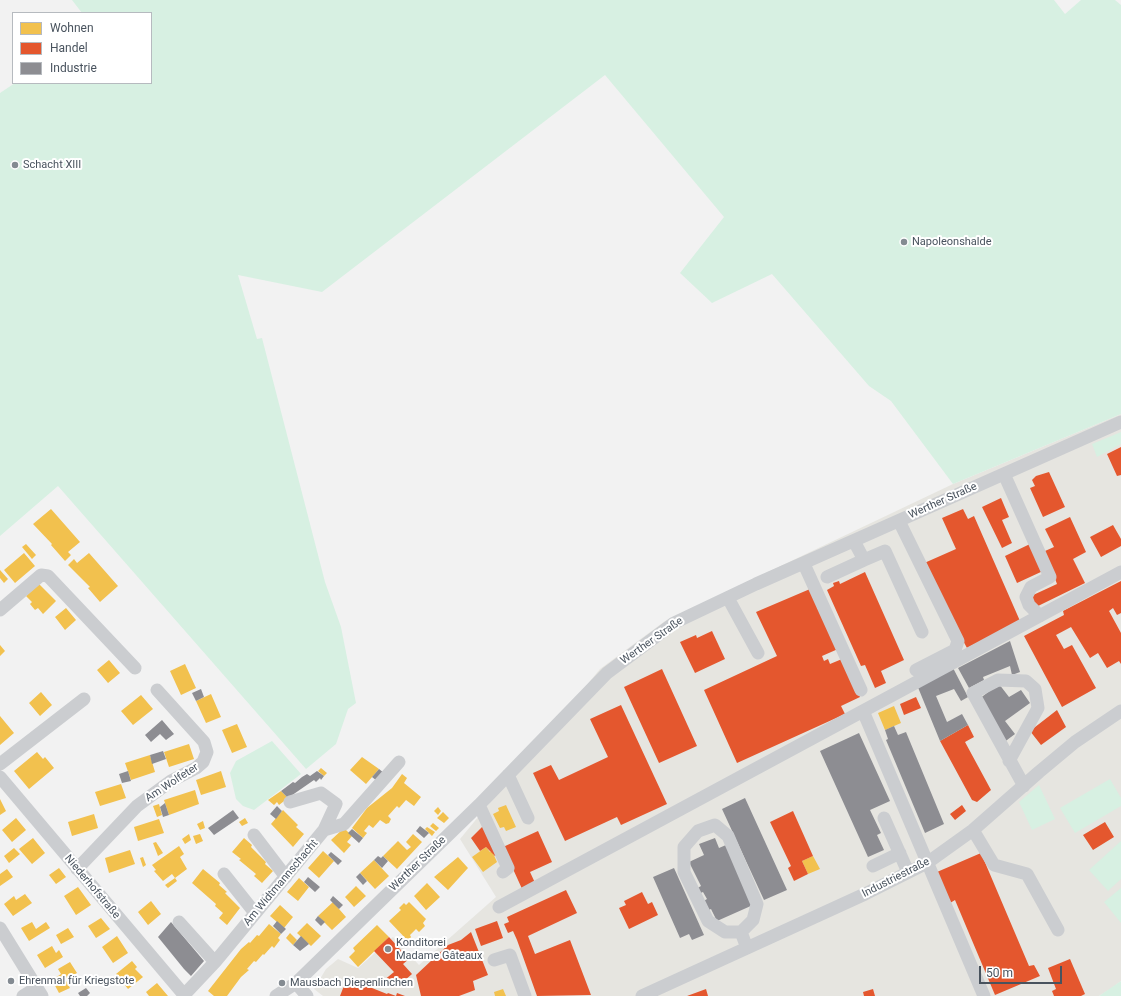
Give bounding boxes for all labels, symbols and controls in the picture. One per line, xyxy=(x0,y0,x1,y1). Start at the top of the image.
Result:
legend xyxy=(12,12,152,84)
text: Wohnen xyxy=(50,21,94,35)
text: Handel xyxy=(50,41,88,55)
text: Industrie xyxy=(50,61,97,75)
place label: Schacht XIII xyxy=(23,158,81,172)
marker: Schacht XIII xyxy=(10,160,20,170)
place label: Napoleonshalde xyxy=(912,235,992,249)
marker: Napoleonshalde xyxy=(899,237,909,247)
street label: Werther Straße xyxy=(907,480,979,522)
street label: Werther Straße xyxy=(618,615,686,667)
street label: Am Wolfeter xyxy=(143,761,201,805)
street label: Werther Straße xyxy=(387,834,449,894)
street label: Am Widtmannschacht xyxy=(241,837,321,929)
street label: Niederhofstraße xyxy=(61,852,123,922)
street label: Industriestraße xyxy=(860,855,932,901)
place label: Konditorei Madame Gâteaux xyxy=(396,936,482,962)
marker: Konditorei Madame Gâteaux xyxy=(383,944,393,954)
scale bar xyxy=(981,958,1064,984)
text: 50 m xyxy=(986,966,1013,980)
place label: Ehrenmal für Kriegstote xyxy=(19,974,134,988)
marker: Ehrenmal für Kriegstote xyxy=(6,976,16,986)
place label: Mausbach Diepenlinchen xyxy=(290,976,413,990)
marker: Mausbach Diepenlinchen xyxy=(277,978,287,988)

